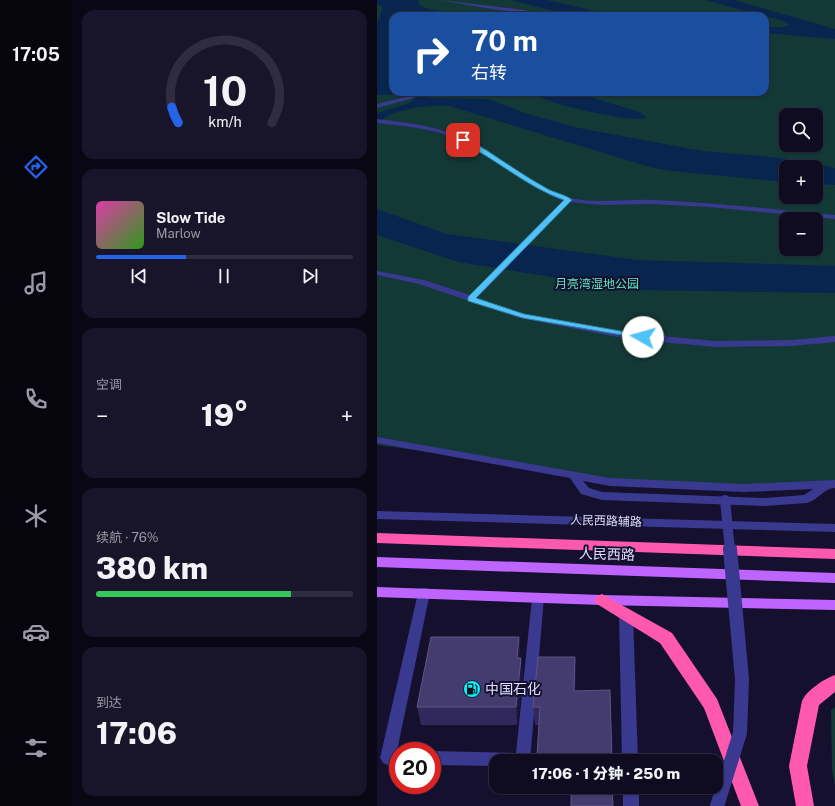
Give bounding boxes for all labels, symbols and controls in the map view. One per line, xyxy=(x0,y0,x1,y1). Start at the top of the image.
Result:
text: 70 m xyxy=(471,24,538,57)
icon: right xyxy=(405,28,457,80)
text: 17:05 xyxy=(12,44,60,65)
text: 右转 xyxy=(471,62,507,83)
text: 10 xyxy=(202,65,247,114)
map controls xyxy=(779,108,823,256)
button: search xyxy=(779,108,823,152)
text: km/h xyxy=(208,112,241,129)
pin xyxy=(446,123,480,157)
icon: arrive xyxy=(452,129,474,151)
icon: directions xyxy=(22,153,50,181)
button: + xyxy=(779,160,823,204)
text: Slow Tide xyxy=(156,209,225,226)
button: − xyxy=(779,212,823,256)
text: Marlow xyxy=(156,226,201,241)
icon: previous xyxy=(128,265,150,287)
icon: pause xyxy=(213,265,235,287)
icon: next xyxy=(299,265,321,287)
icon: music xyxy=(22,269,50,297)
park label: 月亮湾湿地公园 xyxy=(555,277,639,291)
position arrow xyxy=(622,316,664,358)
text: 空调 xyxy=(96,377,122,392)
icon: phone xyxy=(22,385,50,413)
text: 19° xyxy=(201,397,248,433)
text: − xyxy=(96,403,108,429)
text: + xyxy=(341,403,353,429)
icon: climate xyxy=(22,502,50,530)
street label: 人民西路辅路 xyxy=(570,513,642,529)
text: 续航 · 76% xyxy=(96,530,159,545)
street label: 人民西路 xyxy=(579,545,635,563)
text: 380 km xyxy=(96,550,208,586)
icon: car xyxy=(22,618,50,646)
fuel station icon: 中国石化 xyxy=(462,679,482,699)
place label: 中国石化 xyxy=(485,681,541,697)
text: 到达 xyxy=(96,695,122,710)
text: 17:06 xyxy=(96,715,177,751)
icon: filters xyxy=(22,734,50,762)
speed limit sign: 20 xyxy=(389,742,441,794)
text: 17:06 · 1 分钟 · 250 m xyxy=(532,765,680,782)

